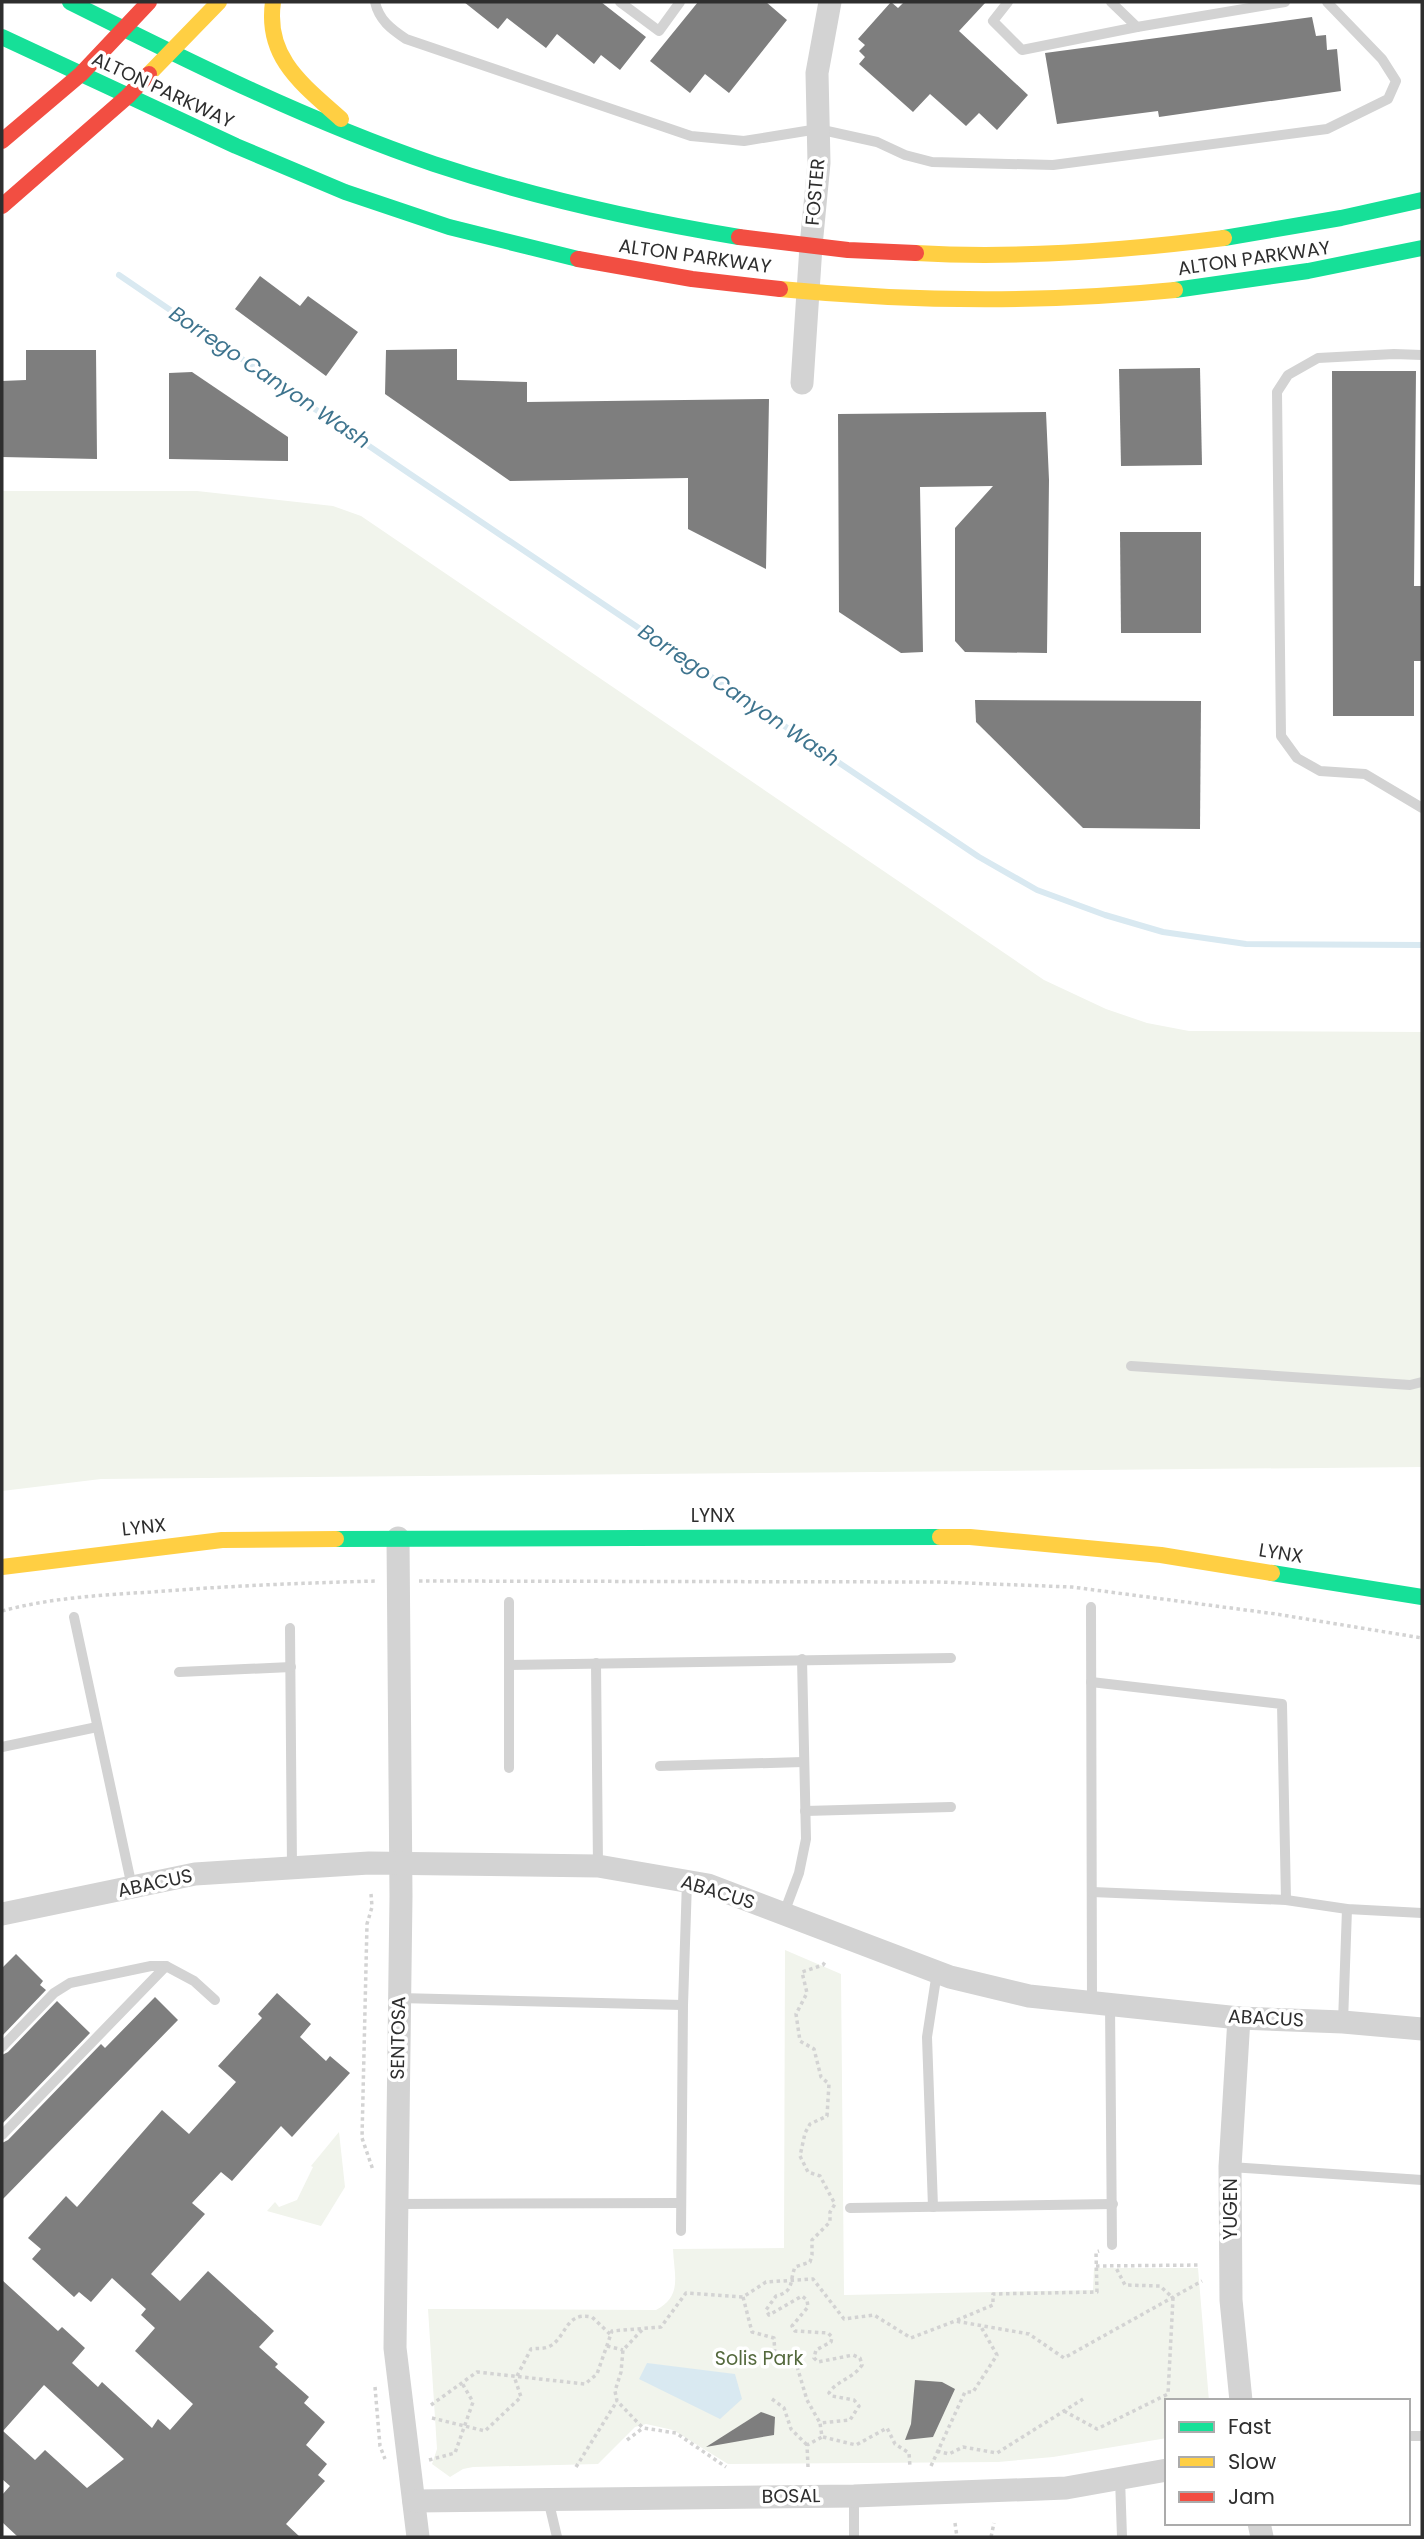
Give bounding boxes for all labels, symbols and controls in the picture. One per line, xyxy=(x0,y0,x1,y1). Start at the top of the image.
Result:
street label: ALTON PARKWAY xyxy=(88,45,238,135)
street label: FOSTER xyxy=(799,157,831,227)
street label: ALTON PARKWAY xyxy=(617,232,773,280)
street label: ALTON PARKWAY xyxy=(1176,234,1332,282)
water label: Borrego Canyon Wash xyxy=(164,299,376,455)
water label: Borrego Canyon Wash xyxy=(633,617,845,773)
street label: LYNX xyxy=(691,1502,735,1529)
street label: LYNX xyxy=(120,1511,168,1543)
street label: LYNX xyxy=(1257,1536,1305,1570)
street label: ABACUS xyxy=(115,1862,195,1904)
street label: ABACUS xyxy=(678,1868,758,1916)
street label: SENTOSA xyxy=(384,1996,412,2080)
street label: ABACUS xyxy=(1227,2003,1305,2033)
street label: YUGEN xyxy=(1217,2178,1244,2240)
park label: Solis Park xyxy=(715,2345,803,2372)
legend xyxy=(1165,2399,1410,2525)
text: Fast xyxy=(1228,2412,1271,2441)
text: Slow xyxy=(1228,2447,1276,2476)
street label: BOSAL xyxy=(761,2482,821,2510)
text: Jam xyxy=(1228,2482,1275,2511)

